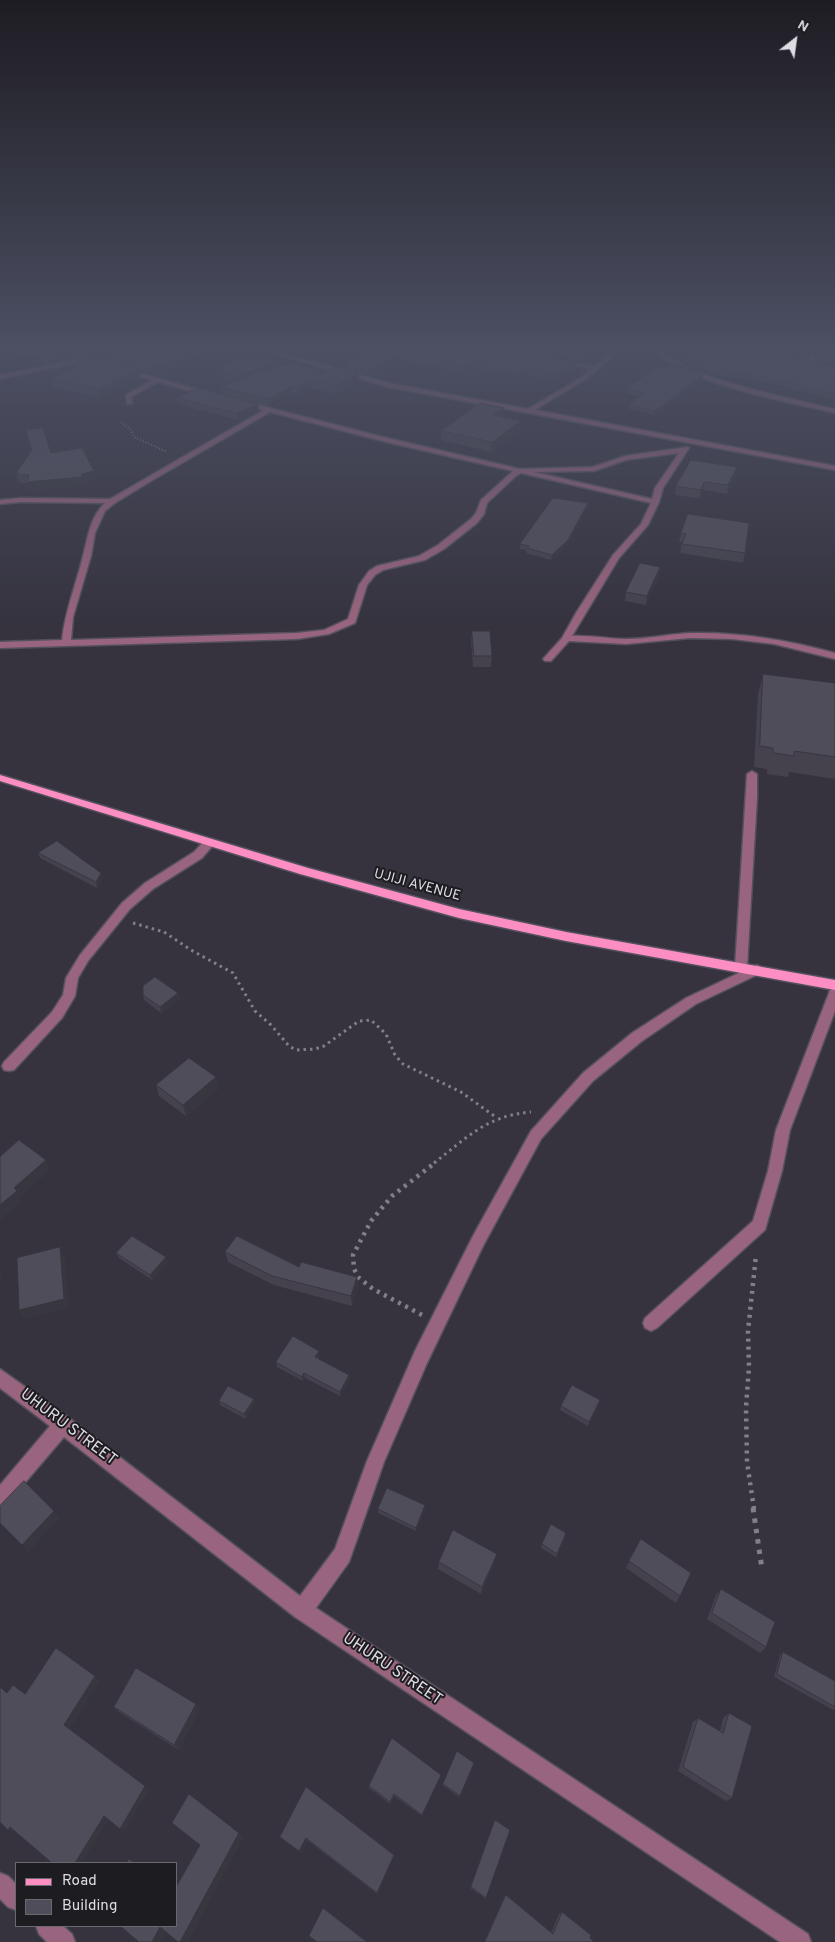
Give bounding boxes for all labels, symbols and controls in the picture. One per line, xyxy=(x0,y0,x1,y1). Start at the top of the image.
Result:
north arrow xyxy=(770,15,820,65)
text: N xyxy=(794,17,811,36)
street label: UJIJI AVENUE xyxy=(372,866,462,906)
street label: UHURU STREET xyxy=(16,1385,120,1471)
street label: UHURU STREET xyxy=(339,1630,445,1710)
legend xyxy=(15,1862,178,1927)
text: Road xyxy=(62,1872,97,1891)
text: Building xyxy=(62,1897,117,1916)

